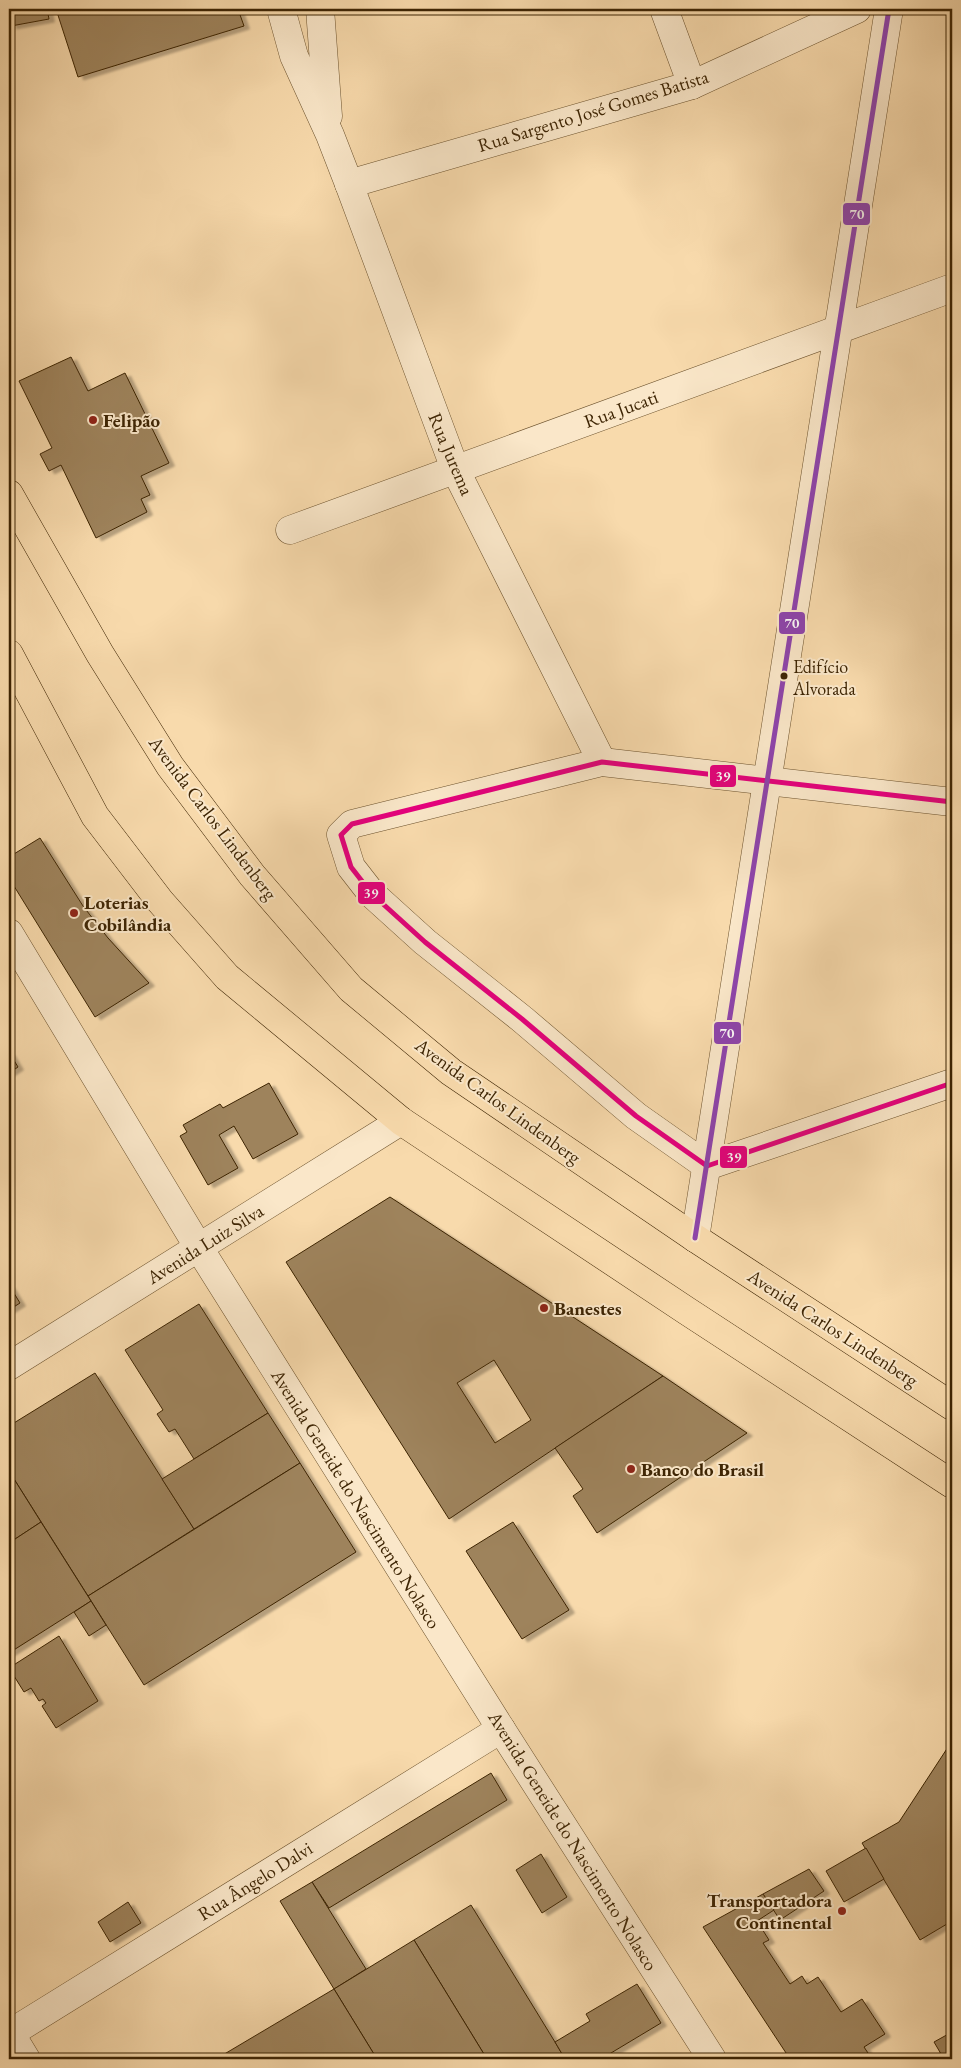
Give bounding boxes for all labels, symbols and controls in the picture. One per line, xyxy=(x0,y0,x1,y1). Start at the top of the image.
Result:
street label: Rua Sargento José Gomes Batista xyxy=(474,64,712,158)
line badge: 70 xyxy=(842,202,871,226)
text: 70 xyxy=(850,205,865,223)
street label: Rua Jucati xyxy=(581,384,662,434)
place label: Felipão xyxy=(103,408,160,433)
street label: Rua Jurema xyxy=(422,409,480,500)
marker: Felipão xyxy=(87,414,99,426)
line badge: 70 xyxy=(778,611,806,635)
text: 70 xyxy=(785,614,800,632)
place label: Edifício Alvorada xyxy=(792,655,856,700)
marker: Edifício Alvorada xyxy=(779,671,789,681)
street label: Avenida Carlos Lindenberg xyxy=(143,730,283,905)
line badge: 39 xyxy=(709,764,737,788)
text: 39 xyxy=(716,767,731,785)
line badge: 39 xyxy=(357,881,386,905)
text: 39 xyxy=(364,884,379,902)
place label: Loterias Cobilândia xyxy=(84,890,172,937)
marker: Loterias Cobilândia xyxy=(68,907,80,919)
line badge: 70 xyxy=(713,1021,742,1045)
text: 70 xyxy=(720,1024,735,1042)
street label: Avenida Carlos Lindenberg xyxy=(409,1032,586,1170)
line badge: 39 xyxy=(719,1145,748,1169)
text: 39 xyxy=(727,1148,742,1166)
street label: Avenida Luiz Silva xyxy=(141,1198,268,1290)
street label: Avenida Carlos Lindenberg xyxy=(742,1263,924,1393)
place label: Banestes xyxy=(554,1296,622,1321)
marker: Banestes xyxy=(538,1302,550,1314)
street label: Avenida Geneide do Nascimento Nolasco xyxy=(265,1364,446,1633)
place label: Banco do Brasil xyxy=(641,1457,765,1482)
marker: Banco do Brasil xyxy=(625,1463,637,1475)
street label: Avenida Geneide do Nascimento Nolasco xyxy=(482,1706,663,1975)
street label: Rua Ângelo Dalvi xyxy=(193,1836,317,1926)
place label: Transportadora Continental xyxy=(707,1888,833,1935)
marker: Transportadora Continental xyxy=(836,1905,848,1917)

